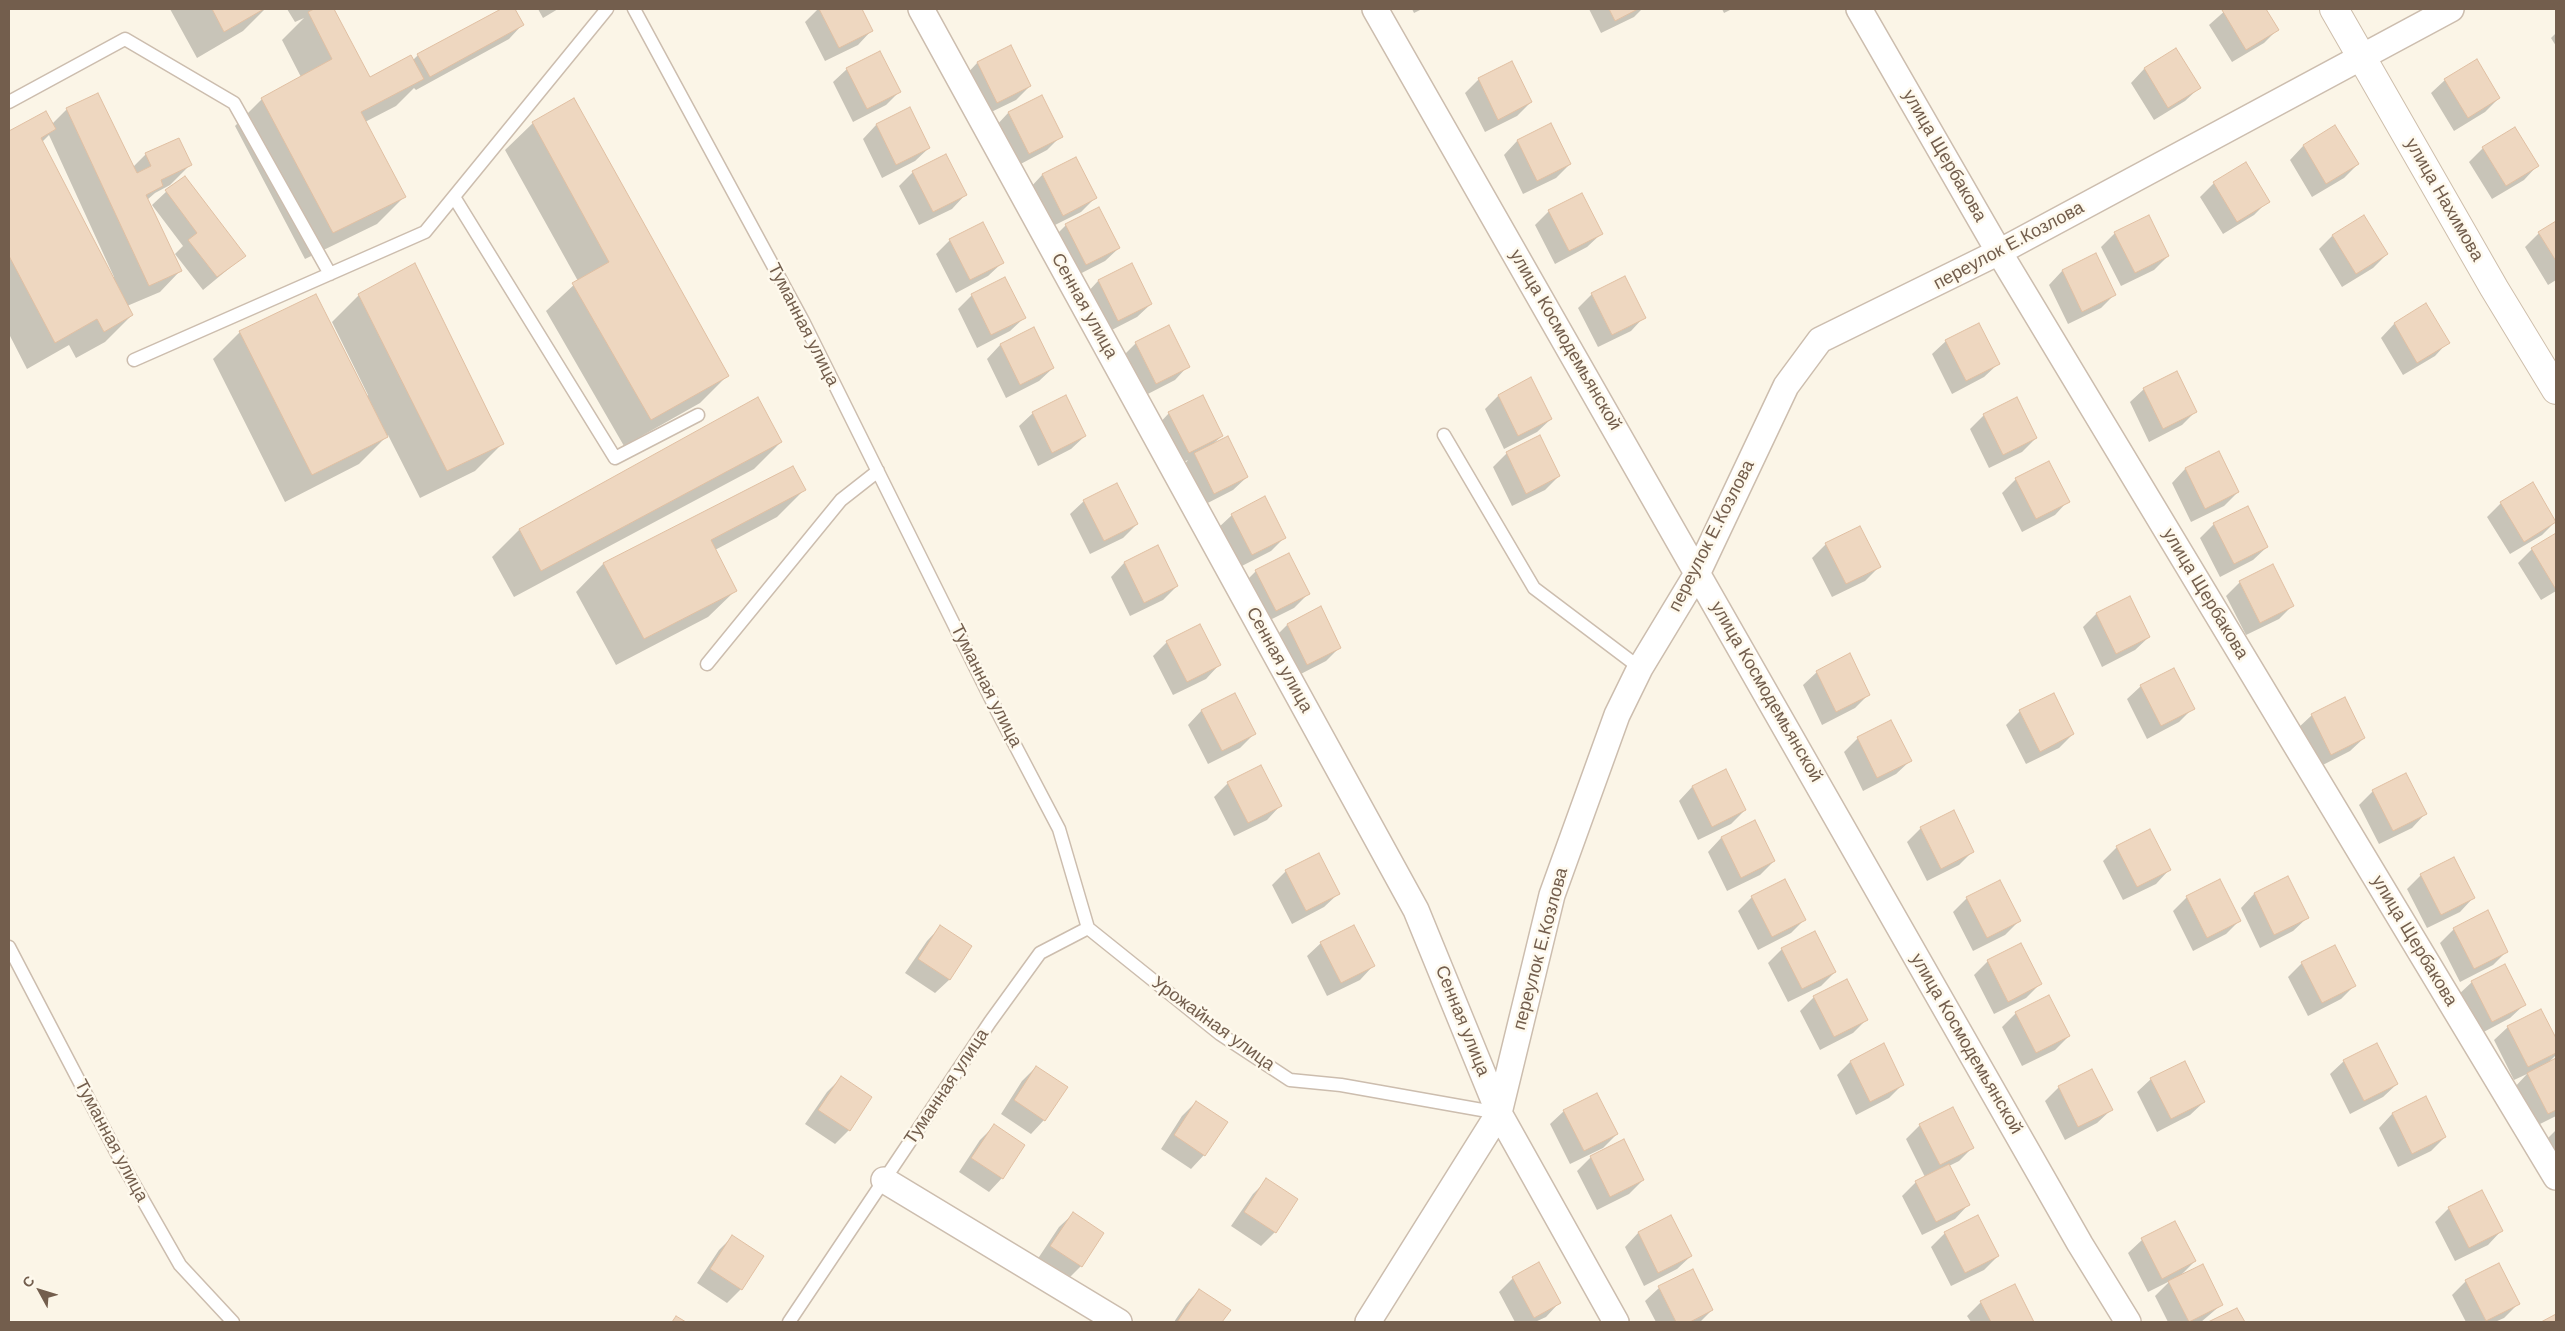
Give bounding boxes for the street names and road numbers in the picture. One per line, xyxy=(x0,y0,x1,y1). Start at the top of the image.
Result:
street label: улица Щербакова xyxy=(1897,86,1991,226)
street label: улица Нахимова xyxy=(2400,135,2488,265)
street label: переулок Е.Козлова xyxy=(1930,197,2088,295)
street label: улица Космодемьянской xyxy=(1504,246,1626,434)
street label: Сенная улица xyxy=(1046,250,1122,362)
street label: Туманная улица xyxy=(763,260,843,390)
street label: переулок Е.Козлова xyxy=(1664,457,1760,615)
street label: улица Щербакова xyxy=(2157,525,2253,663)
street label: улица Космодемьянской xyxy=(1705,598,1827,786)
street label: Сенная улица xyxy=(1241,604,1317,716)
street label: Туманная улица xyxy=(946,621,1026,751)
street label: переулок Е.Козлова xyxy=(1509,865,1573,1033)
street label: улица Щербакова xyxy=(2366,872,2462,1010)
street label: улица Космодемьянской xyxy=(1905,950,2027,1138)
street label: Сенная улица xyxy=(1430,963,1494,1079)
street label: Урожайная улица xyxy=(1147,972,1279,1076)
street label: Туманная улица xyxy=(900,1025,994,1149)
street label: Туманная улица xyxy=(70,1076,152,1206)

